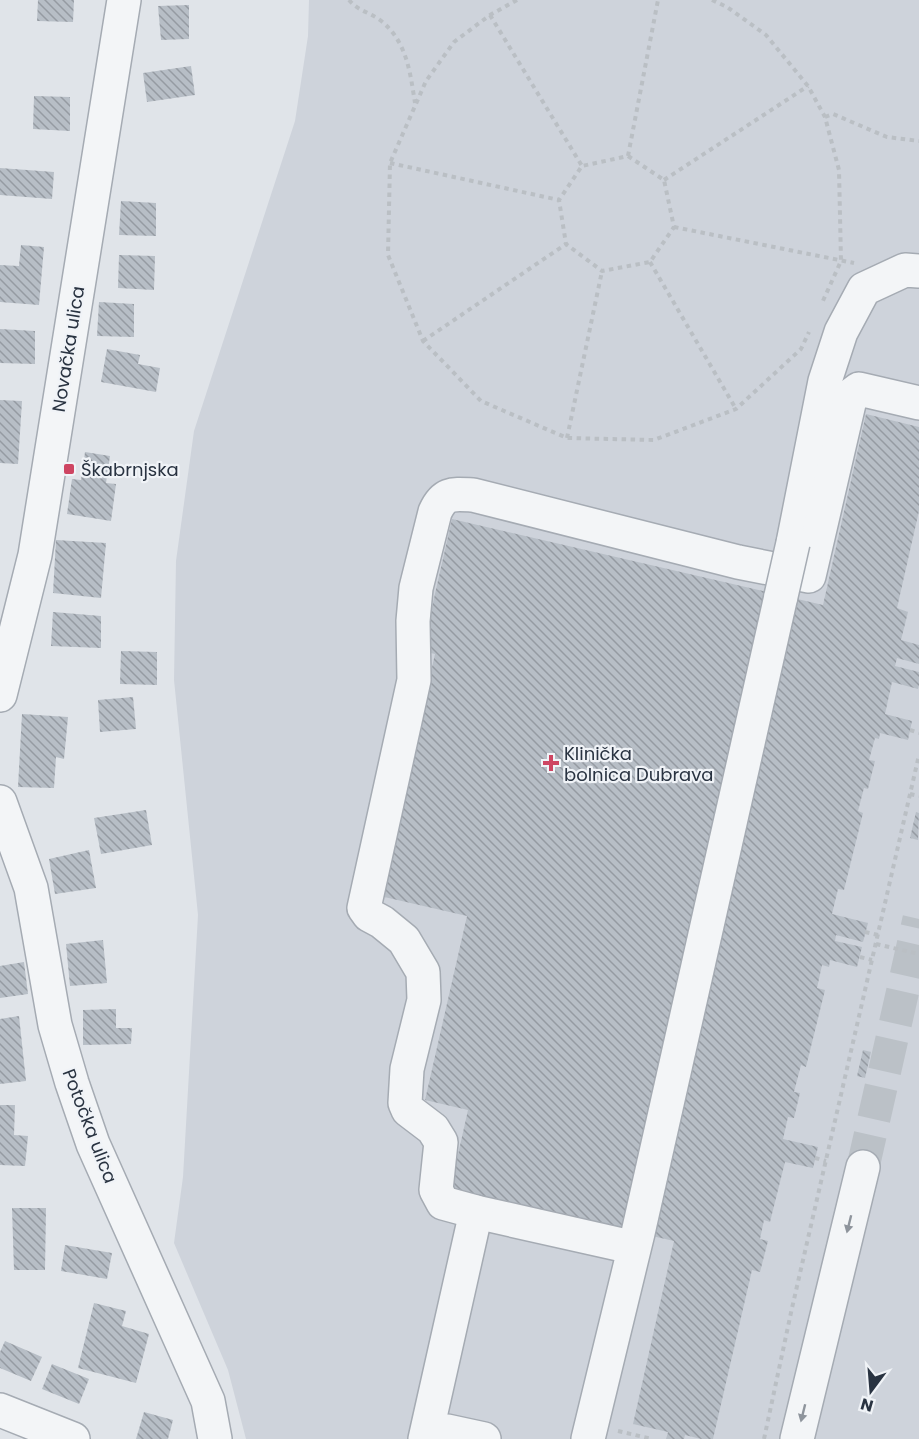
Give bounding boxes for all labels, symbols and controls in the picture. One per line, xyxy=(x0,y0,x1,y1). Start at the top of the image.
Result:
street label: Novačka ulica xyxy=(46,284,90,414)
place label: Škabrnjska xyxy=(81,457,179,482)
marker: Škabrnjska xyxy=(62,462,76,476)
place label: Klinička bolnica Dubrava xyxy=(564,741,714,787)
marker: Klinička bolnica Dubrava xyxy=(542,754,560,772)
street label: Potočka ulica xyxy=(57,1065,123,1187)
one-way arrow xyxy=(843,1215,853,1233)
north arrow xyxy=(841,1361,901,1421)
text: N xyxy=(858,1392,876,1418)
one-way arrow xyxy=(797,1404,807,1422)

